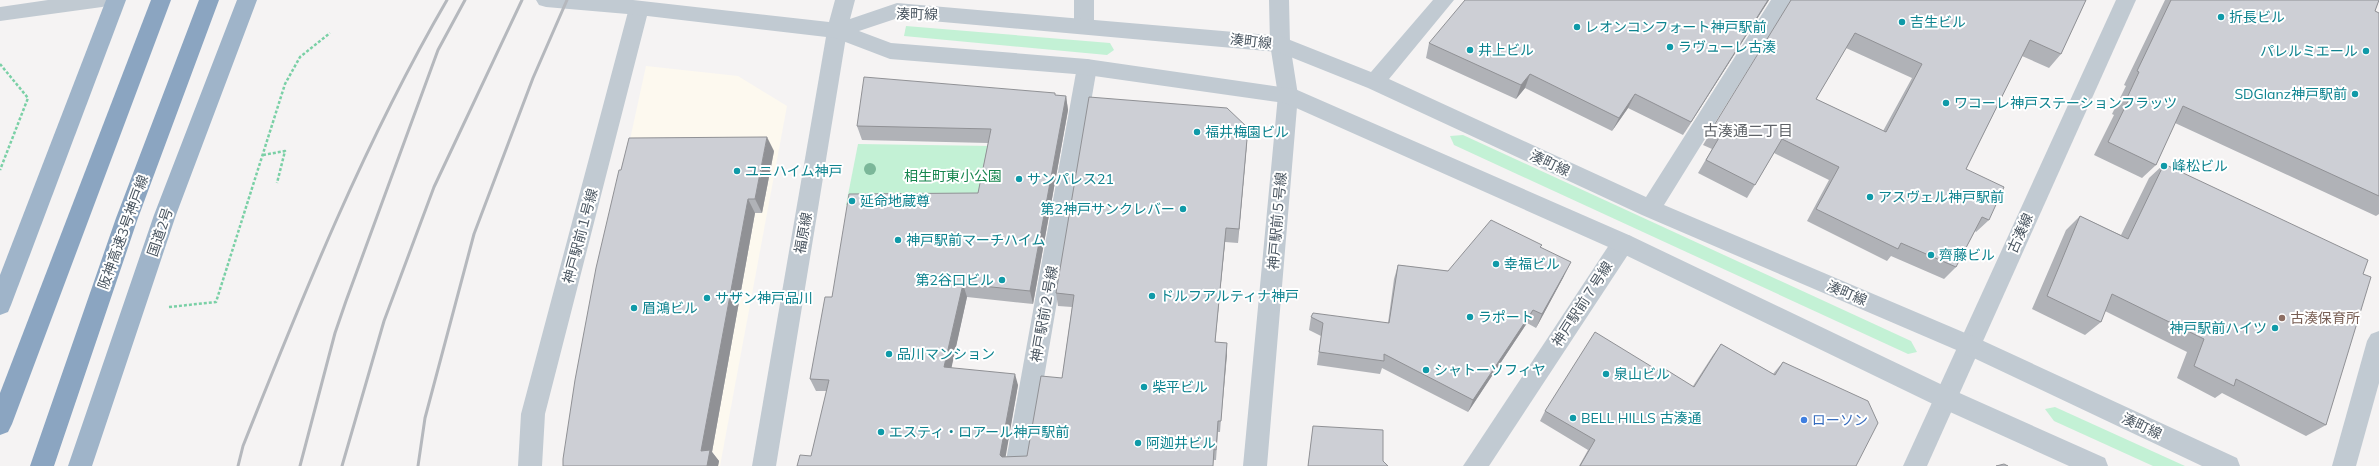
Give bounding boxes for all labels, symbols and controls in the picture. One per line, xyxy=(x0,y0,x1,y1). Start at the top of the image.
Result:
street label: 湊町線 xyxy=(896,5,938,23)
place label: 折長ビル xyxy=(2229,8,2285,26)
marker: 折長ビル xyxy=(2216,12,2226,22)
place label: 吉生ビル xyxy=(1910,13,1966,31)
marker: 吉生ビル xyxy=(1897,17,1907,27)
place label: レオンコンフォート神戸駅前 xyxy=(1585,18,1767,36)
marker: レオンコンフォート神戸駅前 xyxy=(1572,22,1582,32)
street label: 湊町線 xyxy=(1229,30,1273,52)
place label: ラヴューレ古湊 xyxy=(1678,38,1776,56)
place label: 井上ビル xyxy=(1478,41,1534,59)
marker: ラヴューレ古湊 xyxy=(1665,42,1675,52)
place label: パレルミエール xyxy=(2260,42,2358,60)
marker: 井上ビル xyxy=(1465,45,1475,55)
marker: パレルミエール xyxy=(2361,46,2371,56)
place label: SDGlanz神戸駅前 xyxy=(2234,85,2347,103)
marker: SDGlanz神戸駅前 xyxy=(2350,89,2360,99)
place label: ワコーレ神戸ステーションフラッツ xyxy=(1954,94,2177,112)
marker: ワコーレ神戸ステーションフラッツ xyxy=(1941,98,1951,108)
district label: 古湊通二丁目 xyxy=(1703,121,1793,140)
place label: 福井梅園ビル xyxy=(1205,123,1289,141)
marker: 福井梅園ビル xyxy=(1192,127,1202,137)
street label: 湊町線 xyxy=(1527,146,1573,180)
place label: 峰松ビル xyxy=(2172,157,2228,175)
marker: 峰松ビル xyxy=(2159,161,2169,171)
place label: ユニハイム神戸 xyxy=(745,162,842,180)
marker: ユニハイム神戸 xyxy=(732,166,742,176)
park label: 相生町東小公園 xyxy=(904,167,1002,185)
place label: サンパレス21 xyxy=(1027,170,1114,188)
street label: 神戸駅前５号線 xyxy=(1264,171,1290,271)
street label: 阪神高速3号神戸線 xyxy=(94,172,152,292)
marker: サンパレス21 xyxy=(1014,174,1024,184)
street label: 神戸駅前１号線 xyxy=(559,186,601,286)
place label: アスヴェル神戸駅前 xyxy=(1878,188,2004,206)
place label: 延命地蔵尊 xyxy=(860,192,930,210)
marker: アスヴェル神戸駅前 xyxy=(1865,192,1875,202)
marker: 延命地蔵尊 xyxy=(847,196,857,206)
place label: 第2神戸サンクレバー xyxy=(1041,200,1175,218)
marker: 第2神戸サンクレバー xyxy=(1178,204,1188,214)
street label: 国道2号 xyxy=(143,205,177,259)
street label: 古湊線 xyxy=(2003,210,2037,256)
street label: 福原線 xyxy=(790,211,816,255)
place label: 神戸駅前マーチハイム xyxy=(906,231,1045,249)
marker: 神戸駅前マーチハイム xyxy=(893,235,903,245)
place label: 齊藤ビル xyxy=(1939,246,1995,264)
marker: 齊藤ビル xyxy=(1926,250,1936,260)
place label: 幸福ビル xyxy=(1504,255,1560,273)
street label: 神戸駅前７号線 xyxy=(1548,258,1616,350)
marker: 幸福ビル xyxy=(1491,259,1501,269)
street label: 神戸駅前２号線 xyxy=(1027,264,1061,364)
place label: 第2谷口ビル xyxy=(916,271,994,289)
marker: 第2谷口ビル xyxy=(997,275,1007,285)
street label: 湊町線 xyxy=(1824,277,1870,309)
place label: ドルフアルティナ神戸 xyxy=(1160,287,1299,305)
place label: サザン神戸品川 xyxy=(715,289,813,307)
marker: ドルフアルティナ神戸 xyxy=(1147,291,1157,301)
marker: サザン神戸品川 xyxy=(702,293,712,303)
place label: 眉鴻ビル xyxy=(642,299,698,317)
marker: 眉鴻ビル xyxy=(629,303,639,313)
place label: ラポート xyxy=(1478,308,1534,326)
place label: 古湊保育所 xyxy=(2290,309,2360,327)
marker: ラポート xyxy=(1465,312,1475,322)
marker: 古湊保育所 xyxy=(2277,313,2287,323)
place label: 神戸駅前ハイツ xyxy=(2169,319,2267,337)
marker: 神戸駅前ハイツ xyxy=(2270,323,2280,333)
place label: 品川マンション xyxy=(897,345,995,363)
marker: 品川マンション xyxy=(884,349,894,359)
place label: シャトーソフィヤ xyxy=(1434,361,1546,379)
marker: シャトーソフィヤ xyxy=(1421,365,1431,375)
place label: 泉山ビル xyxy=(1614,365,1670,383)
marker: 泉山ビル xyxy=(1601,369,1611,379)
place label: 柴平ビル xyxy=(1152,378,1208,396)
marker: 柴平ビル xyxy=(1139,382,1149,392)
place label: BELL HILLS 古湊通 xyxy=(1581,409,1701,427)
street label: 湊町線 xyxy=(2119,409,2165,443)
place label: ローソン xyxy=(1812,411,1868,429)
marker: BELL HILLS 古湊通 xyxy=(1568,413,1578,423)
marker: ローソン xyxy=(1799,415,1809,425)
place label: エスティ・ロアール神戸駅前 xyxy=(889,423,1069,441)
marker: エスティ・ロアール神戸駅前 xyxy=(876,427,886,437)
place label: 阿迦井ビル xyxy=(1146,434,1216,452)
marker: 阿迦井ビル xyxy=(1133,438,1143,448)

